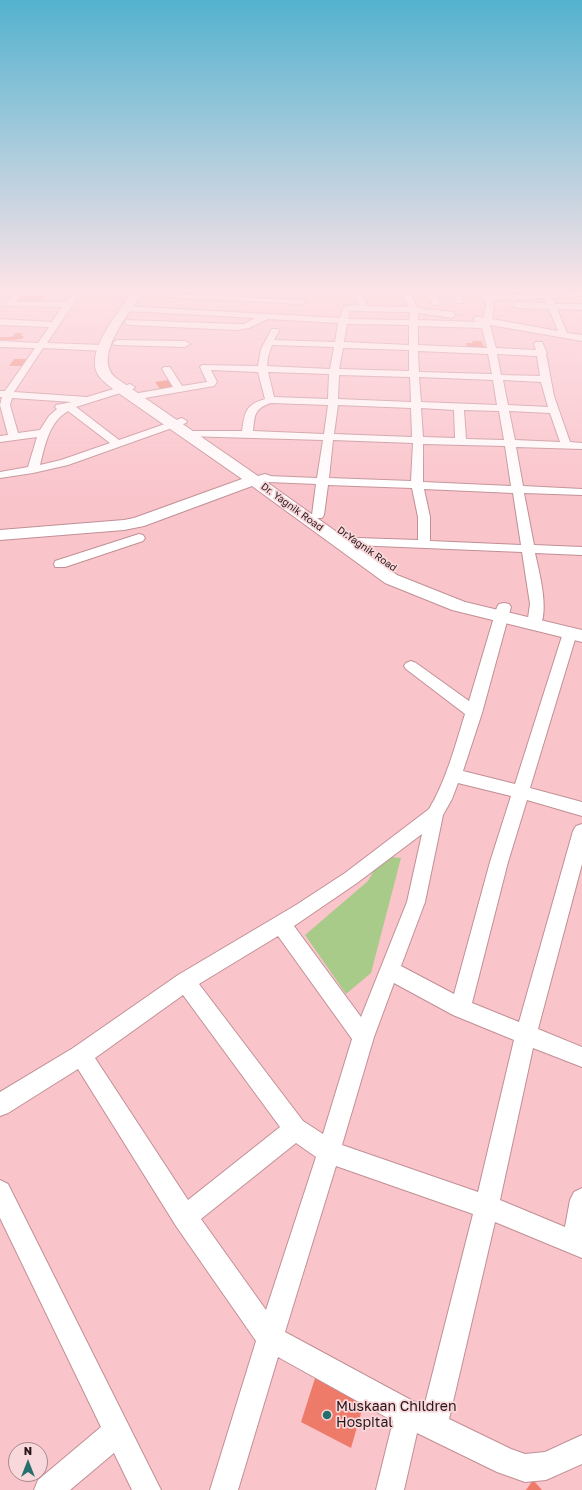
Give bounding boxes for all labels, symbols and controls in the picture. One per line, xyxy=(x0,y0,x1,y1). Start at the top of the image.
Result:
street label: Dr. Yagnik Road xyxy=(259,480,325,534)
street label: Dr.Yagnik Road xyxy=(335,524,399,574)
place label: Muskaan Children Hospital xyxy=(336,1399,457,1432)
marker: Muskaan Children Hospital xyxy=(321,1409,333,1421)
north arrow xyxy=(8,1442,48,1482)
text: N xyxy=(24,1444,32,1457)

